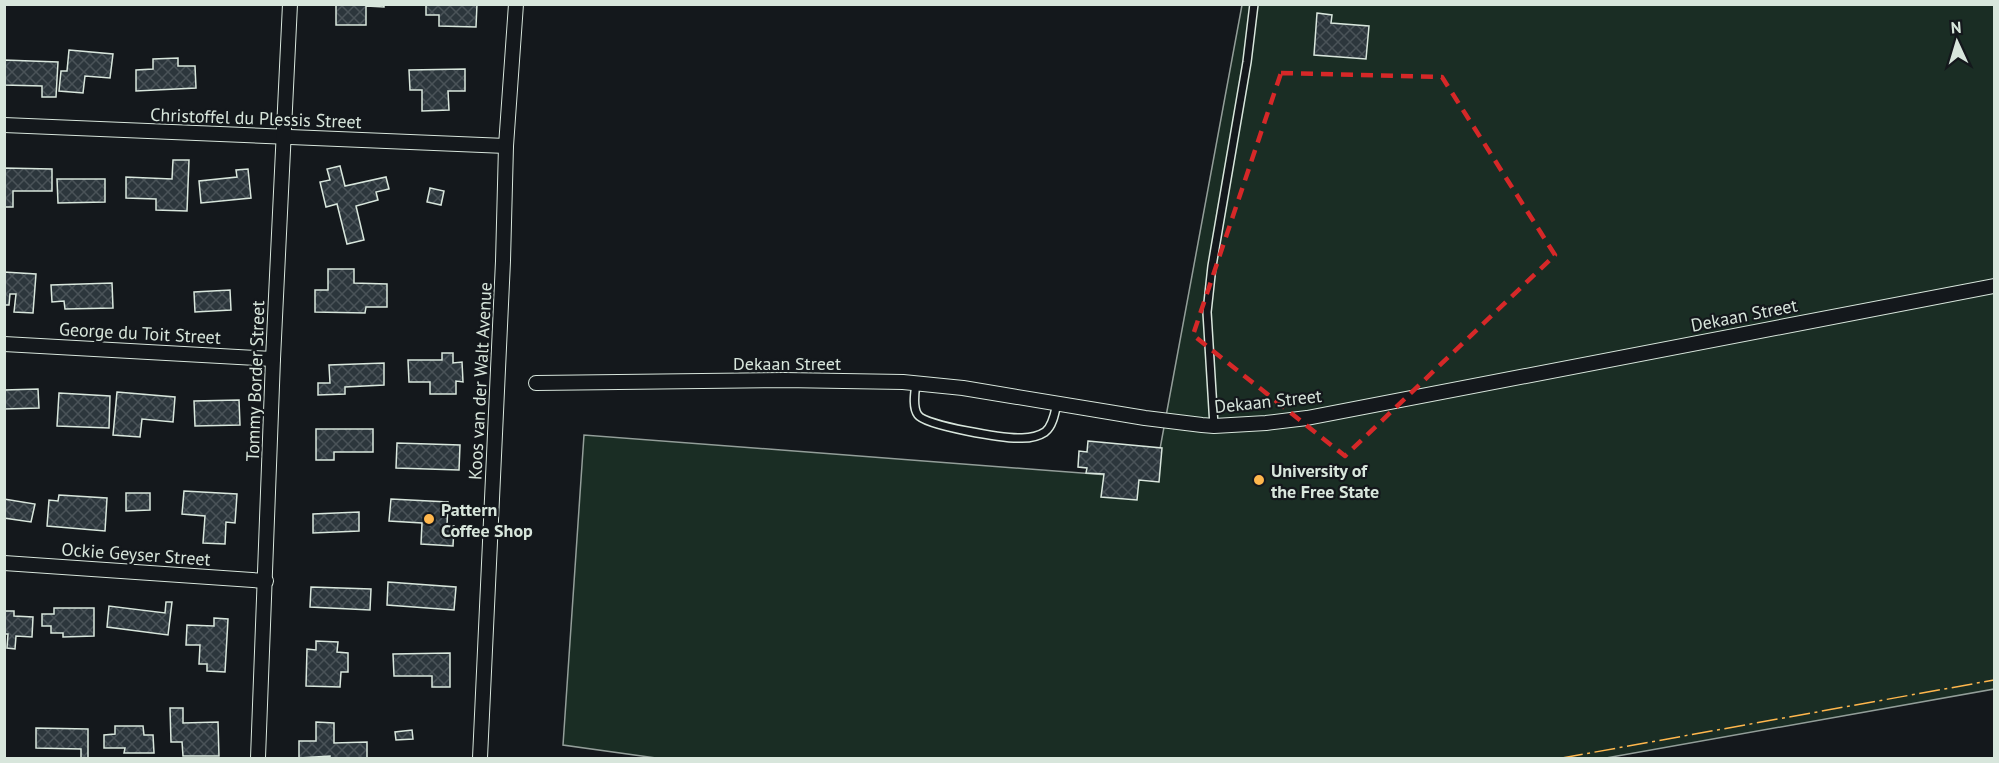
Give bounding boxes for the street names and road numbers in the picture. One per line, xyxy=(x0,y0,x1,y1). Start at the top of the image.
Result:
street label: Christoffel du Plessis Street xyxy=(150,103,362,133)
street label: Koos van der Walt Avenue xyxy=(463,281,497,481)
street label: Dekaan Street xyxy=(1689,293,1799,337)
street label: Tommy Border Street xyxy=(241,300,269,462)
street label: George du Toit Street xyxy=(58,317,222,349)
street label: Dekaan Street xyxy=(733,352,841,375)
street label: Dekaan Street xyxy=(1213,384,1323,418)
street label: Ockie Geyser Street xyxy=(61,537,211,571)

